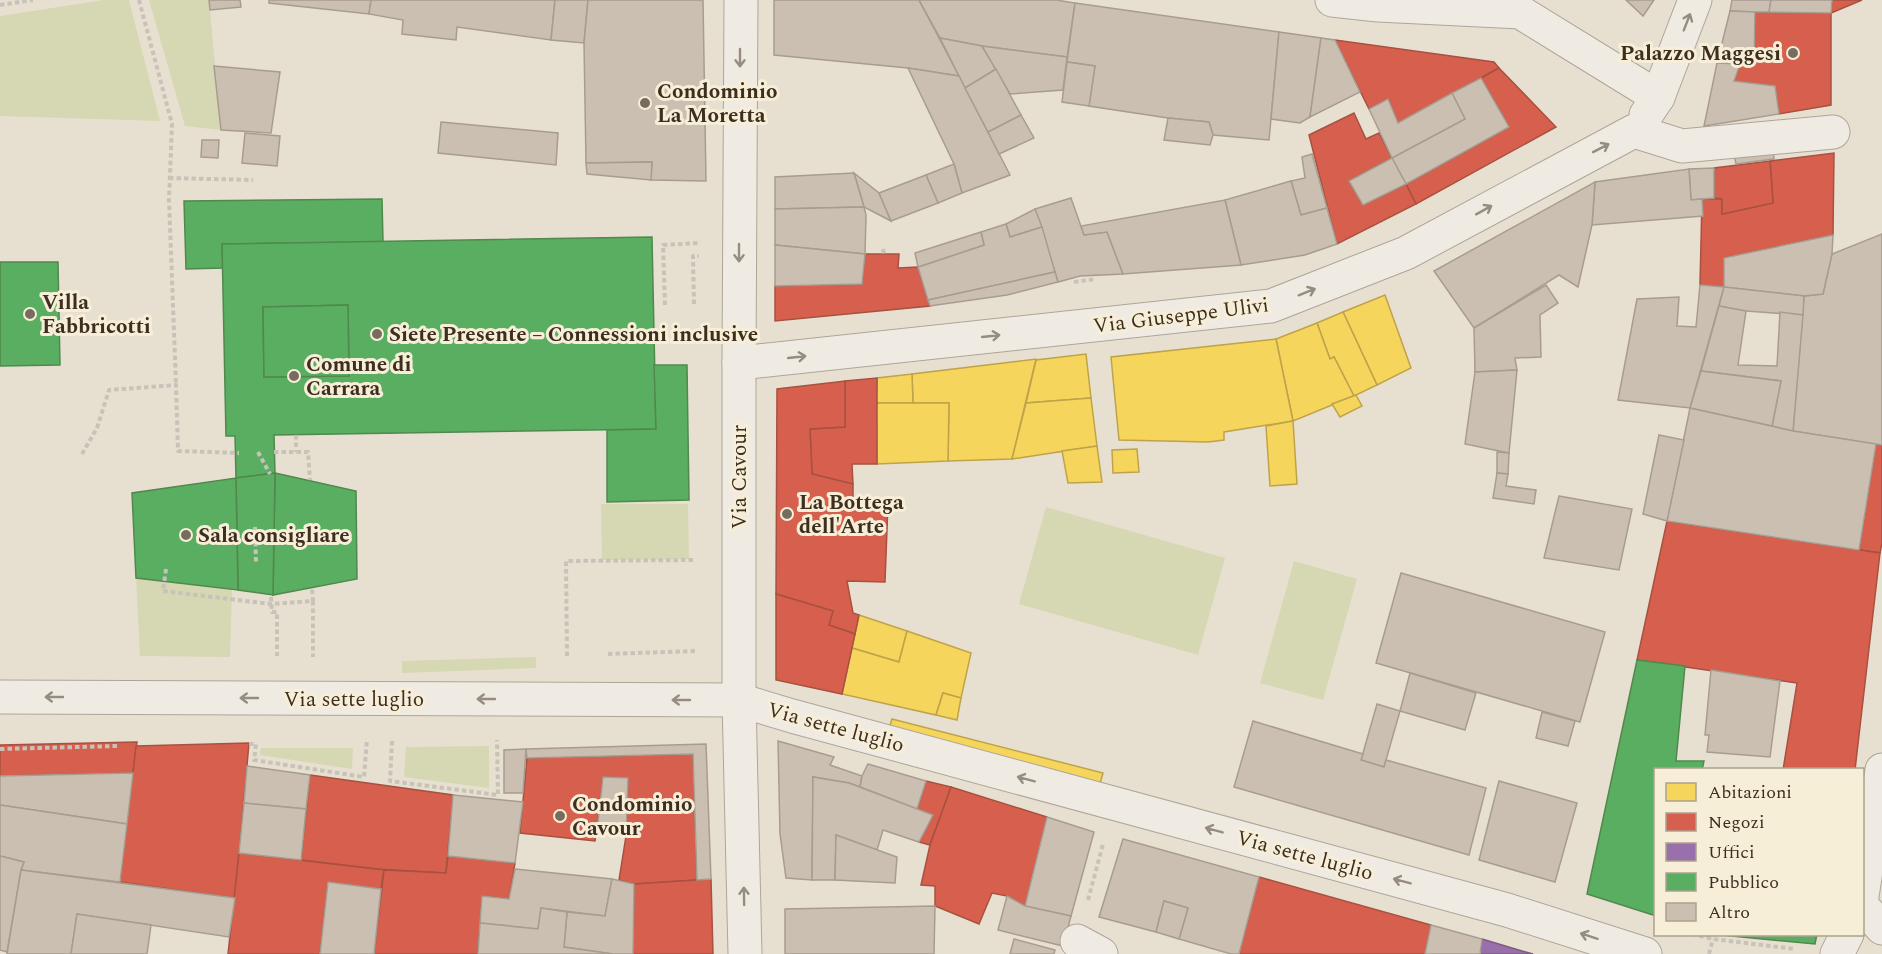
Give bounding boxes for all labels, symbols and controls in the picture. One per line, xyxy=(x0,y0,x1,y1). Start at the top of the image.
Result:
one-way arrow xyxy=(1682,13,1693,32)
place label: Palazzo Maggesi xyxy=(1620,38,1781,70)
marker: Palazzo Maggesi xyxy=(1786,46,1800,60)
one-way arrow xyxy=(735,48,746,68)
place label: Condominio La Moretta xyxy=(657,76,777,132)
marker: Condominio La Moretta xyxy=(638,96,652,110)
one-way arrow xyxy=(1592,141,1610,153)
one-way arrow xyxy=(1475,204,1492,216)
one-way arrow xyxy=(733,243,745,263)
one-way arrow xyxy=(1297,286,1316,297)
place label: Villa Fabbricotti xyxy=(42,287,151,343)
street label: Via Giuseppe Ulivi xyxy=(1091,289,1271,343)
marker: Villa Fabbricotti xyxy=(23,307,37,321)
place label: Siete Presente – Connessioni inclusive xyxy=(389,319,758,351)
marker: Siete Presente – Connessioni inclusive xyxy=(370,327,384,341)
one-way arrow xyxy=(980,330,1000,341)
place label: Comune di Carrara xyxy=(306,349,412,405)
one-way arrow xyxy=(786,351,806,362)
marker: Comune di Carrara xyxy=(287,369,301,383)
street label: Via Cavour xyxy=(724,425,756,529)
place label: La Bottega dell'Arte xyxy=(799,487,904,543)
marker: La Bottega dell'Arte xyxy=(780,507,794,521)
place label: Sala consigliare xyxy=(198,520,350,552)
marker: Sala consigliare xyxy=(179,528,193,542)
street label: Via sette luglio xyxy=(284,684,424,716)
one-way arrow xyxy=(44,691,64,703)
one-way arrow xyxy=(239,692,259,704)
one-way arrow xyxy=(476,693,496,705)
one-way arrow xyxy=(671,694,691,706)
street label: Via sette luglio xyxy=(764,694,908,762)
legend xyxy=(1654,768,1864,936)
one-way arrow xyxy=(1017,772,1036,784)
text: Abitazioni xyxy=(1708,779,1792,806)
place label: Condominio Cavour xyxy=(572,789,692,845)
marker: Condominio Cavour xyxy=(553,809,567,823)
text: Negozi xyxy=(1708,809,1765,836)
street label: Via sette luglio xyxy=(1233,822,1377,890)
one-way arrow xyxy=(1205,823,1224,835)
text: Uffici xyxy=(1708,839,1755,866)
text: Pubblico xyxy=(1708,869,1779,896)
one-way arrow xyxy=(1393,875,1412,886)
one-way arrow xyxy=(738,886,750,906)
text: Altro xyxy=(1708,899,1750,926)
one-way arrow xyxy=(1580,930,1599,941)

